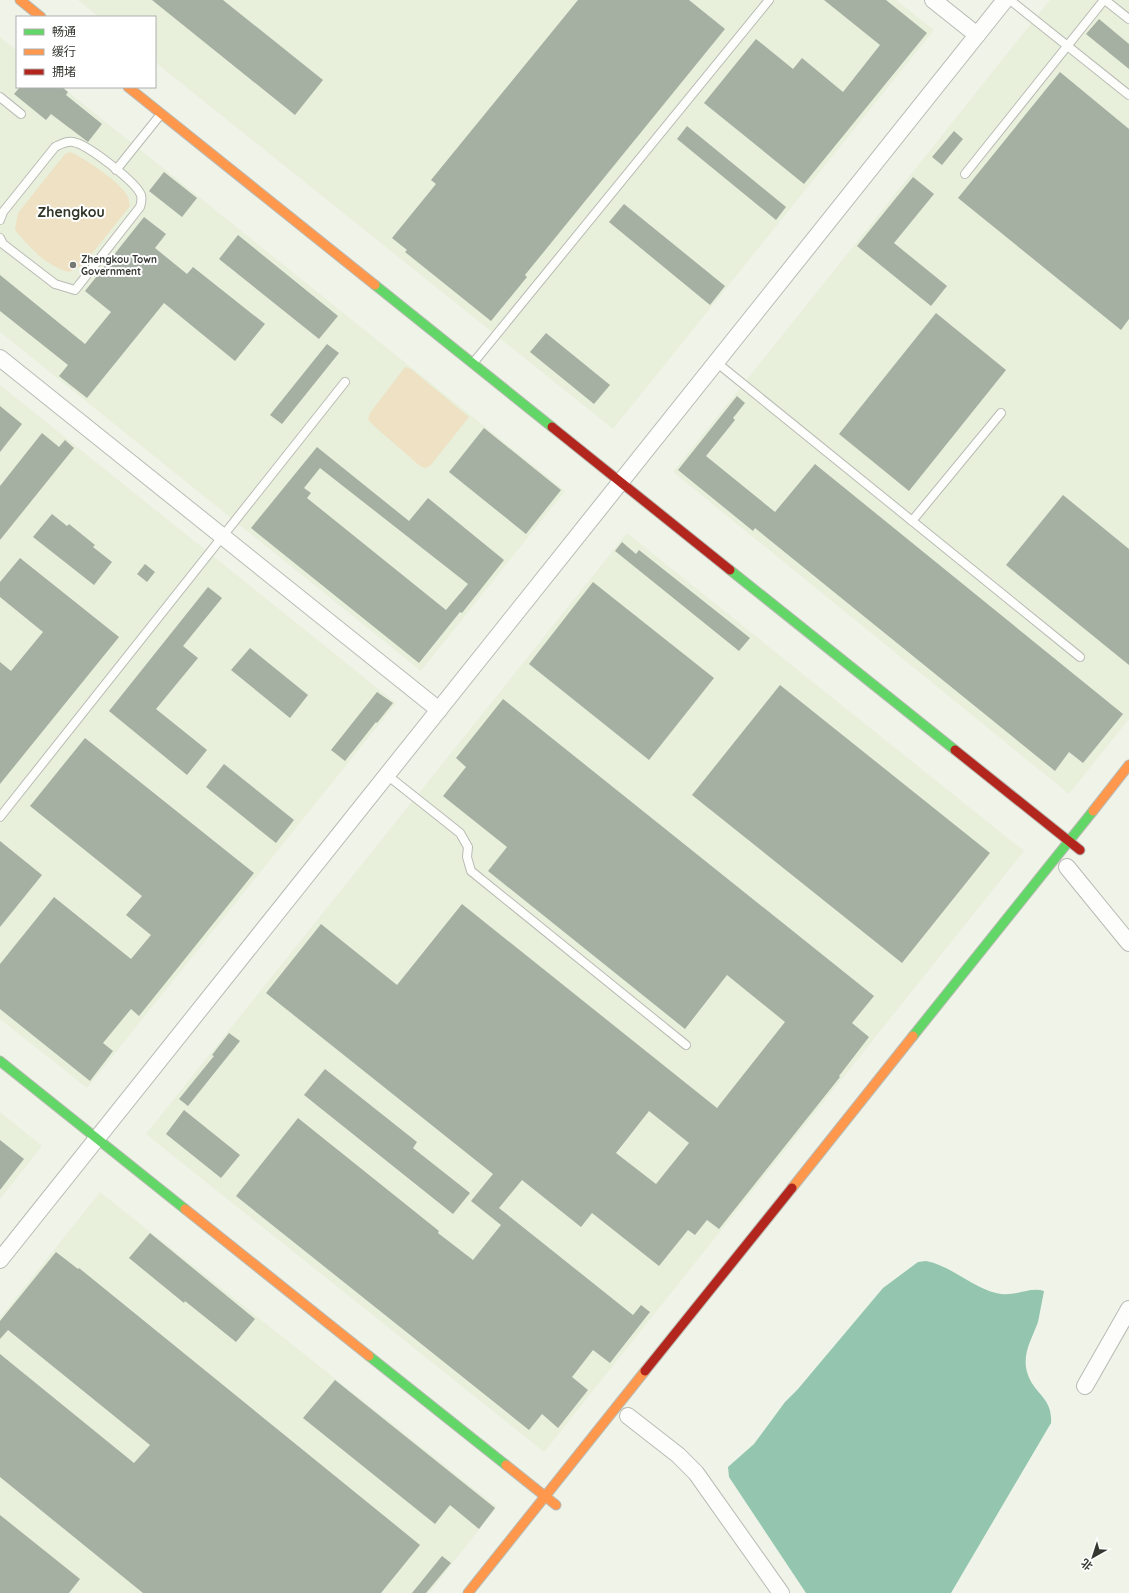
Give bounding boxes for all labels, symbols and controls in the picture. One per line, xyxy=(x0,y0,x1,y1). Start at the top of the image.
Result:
legend xyxy=(16,16,156,88)
text: 畅通 xyxy=(52,24,76,39)
text: 缓行 xyxy=(52,44,76,59)
text: 拥堵 xyxy=(52,64,76,79)
district label: Zhengkou xyxy=(37,203,105,221)
place label: Zhengkou Town Government xyxy=(81,253,157,278)
marker: Zhengkou Town Government xyxy=(68,260,78,270)
north arrow xyxy=(1073,1537,1113,1577)
text: 北 xyxy=(1078,1556,1095,1574)

